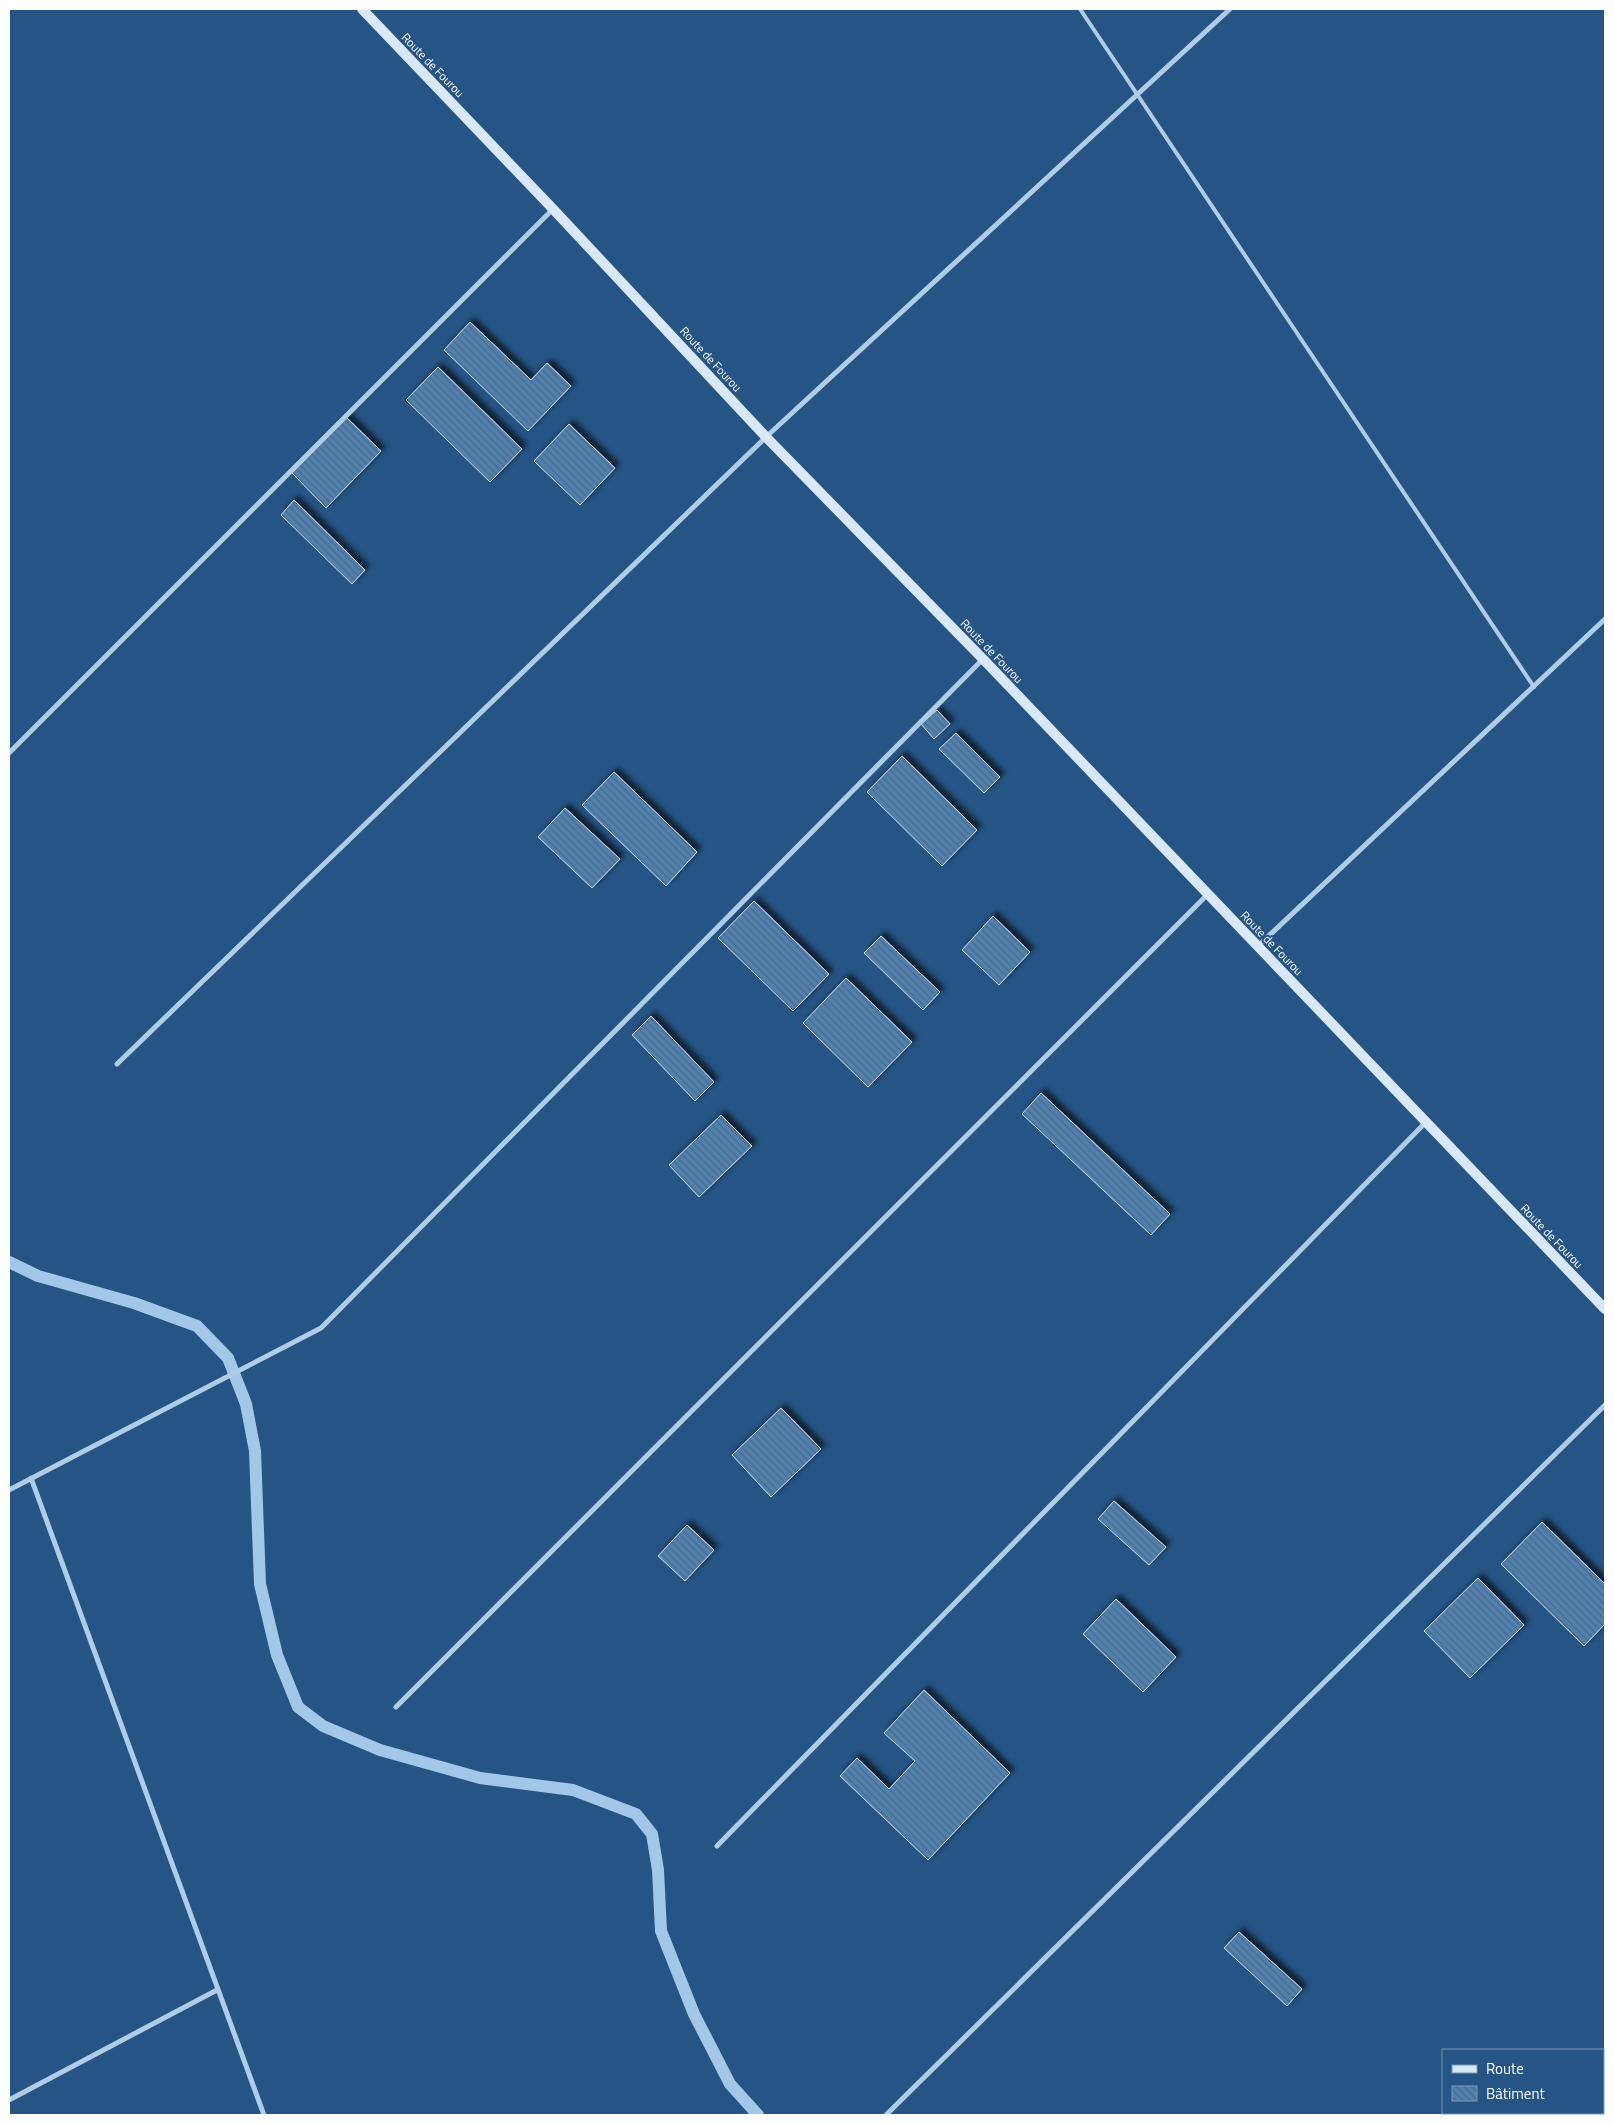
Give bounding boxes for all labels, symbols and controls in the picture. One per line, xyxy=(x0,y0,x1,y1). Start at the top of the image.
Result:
street label: Route de Fourou xyxy=(397,28,469,102)
street label: Route de Fourou xyxy=(676,322,746,396)
street label: Route de Fourou xyxy=(956,614,1028,688)
street label: Route de Fourou xyxy=(1236,906,1308,980)
street label: Route de Fourou xyxy=(1516,1199,1588,1273)
legend xyxy=(1442,2049,1604,2114)
text: Route xyxy=(1486,2057,1524,2080)
text: Bâtiment xyxy=(1486,2082,1545,2105)

